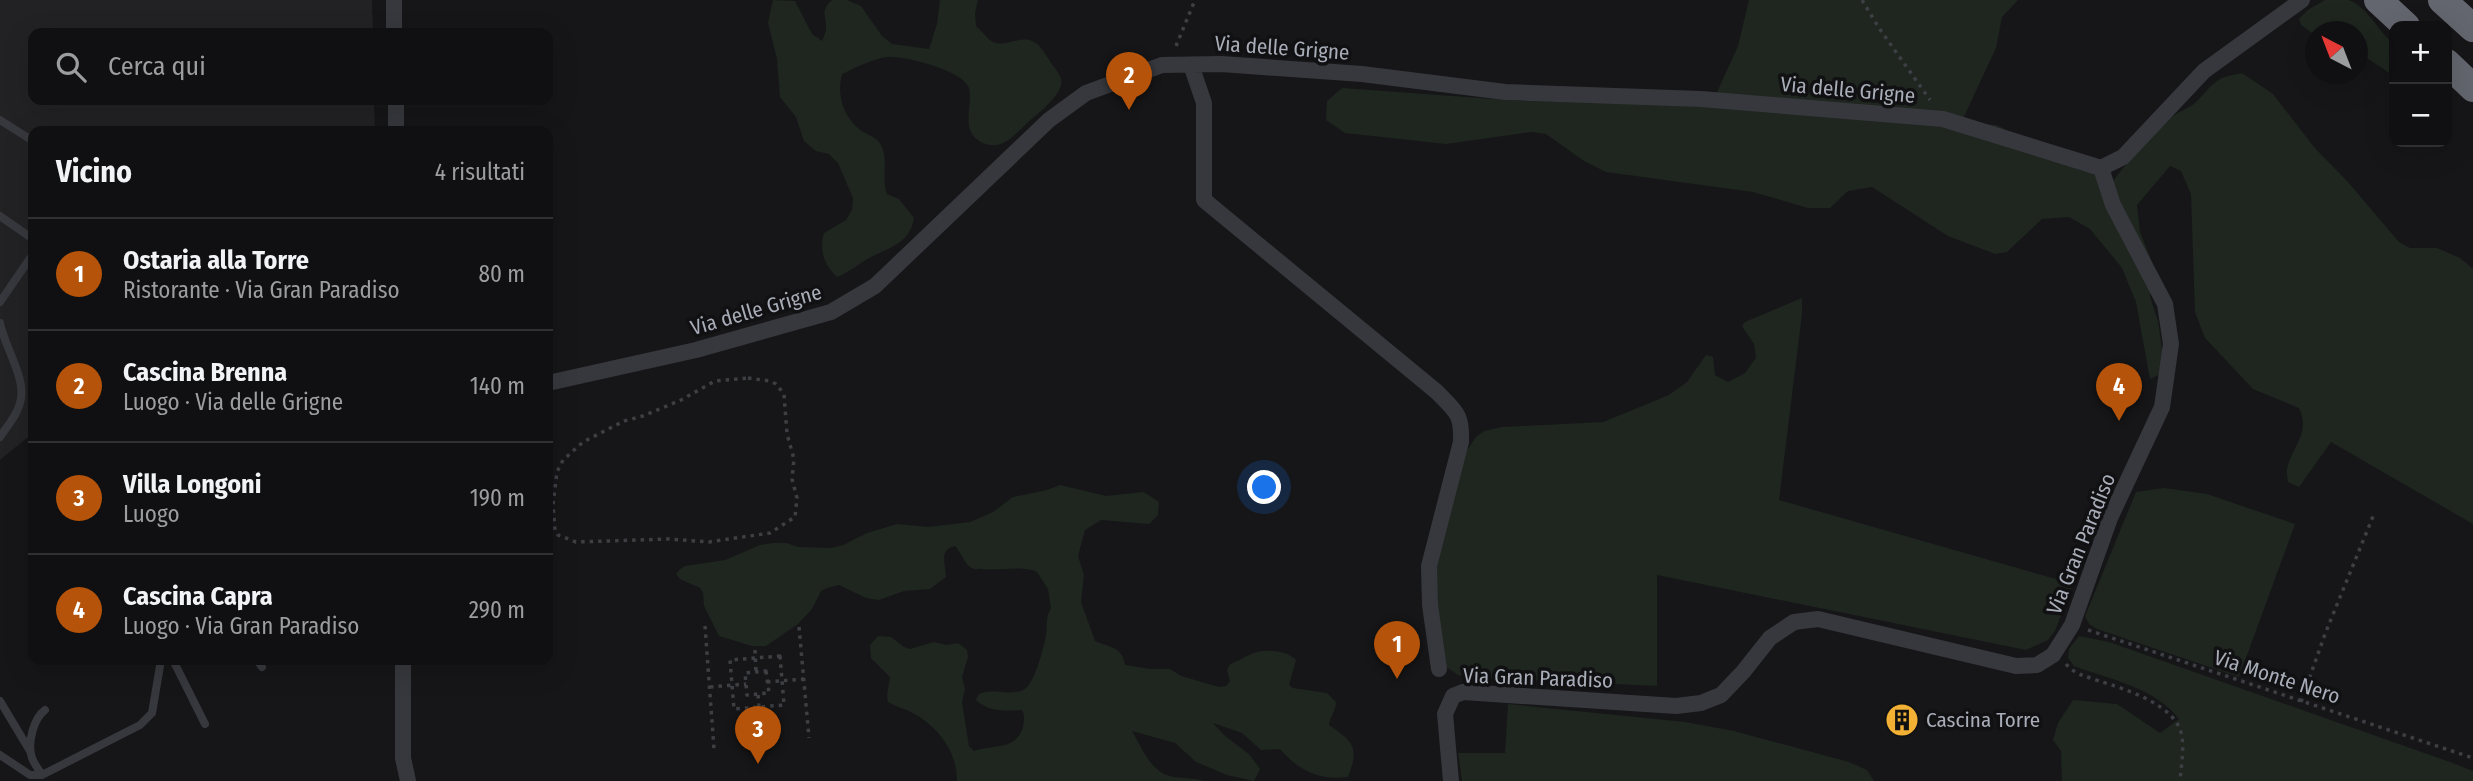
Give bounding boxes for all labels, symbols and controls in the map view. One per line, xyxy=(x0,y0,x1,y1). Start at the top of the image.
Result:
north arrow xyxy=(2305,21,2368,84)
map controls xyxy=(2389,21,2452,147)
button: + xyxy=(2389,21,2452,84)
search box xyxy=(28,28,553,105)
street label: Via delle Grigne xyxy=(1214,30,1350,66)
icon: search xyxy=(52,48,90,86)
text: Cerca qui xyxy=(108,51,206,82)
pin: 2 xyxy=(1106,52,1152,110)
street label: Via delle Grigne xyxy=(1780,71,1916,109)
button: − xyxy=(2389,84,2452,147)
text: Vicino xyxy=(56,154,132,190)
text: 4 risultati xyxy=(435,158,525,186)
text: Ostaria alla Torre xyxy=(123,245,309,276)
text: 1 xyxy=(74,260,84,288)
text: 80 m xyxy=(478,260,525,288)
text: Ristorante · Via Gran Paradiso xyxy=(123,276,400,304)
street label: Via delle Grigne xyxy=(687,279,825,341)
text: Cascina Brenna xyxy=(123,357,287,388)
pin: 4 xyxy=(2096,363,2142,421)
text: 2 xyxy=(74,372,84,400)
text: 140 m xyxy=(470,372,525,400)
text: Luogo · Via delle Grigne xyxy=(123,388,343,416)
text: Villa Longoni xyxy=(123,469,261,500)
your location xyxy=(1247,470,1281,504)
street label: Via Gran Paradiso xyxy=(2041,470,2121,618)
text: 3 xyxy=(74,484,84,512)
text: 190 m xyxy=(470,484,525,512)
text: Luogo xyxy=(123,500,180,528)
text: Cascina Capra xyxy=(123,581,273,612)
text: 4 xyxy=(73,596,85,624)
text: 290 m xyxy=(469,596,525,624)
text: Luogo · Via Gran Paradiso xyxy=(123,612,359,640)
pin: 1 xyxy=(1374,621,1420,679)
street label: Via Monte Nero xyxy=(2211,644,2343,710)
street label: Via Gran Paradiso xyxy=(1463,662,1613,694)
building icon: Cascina Torre xyxy=(1883,701,1921,739)
pin: 3 xyxy=(735,706,781,764)
place label: Cascina Torre xyxy=(1926,707,2040,733)

